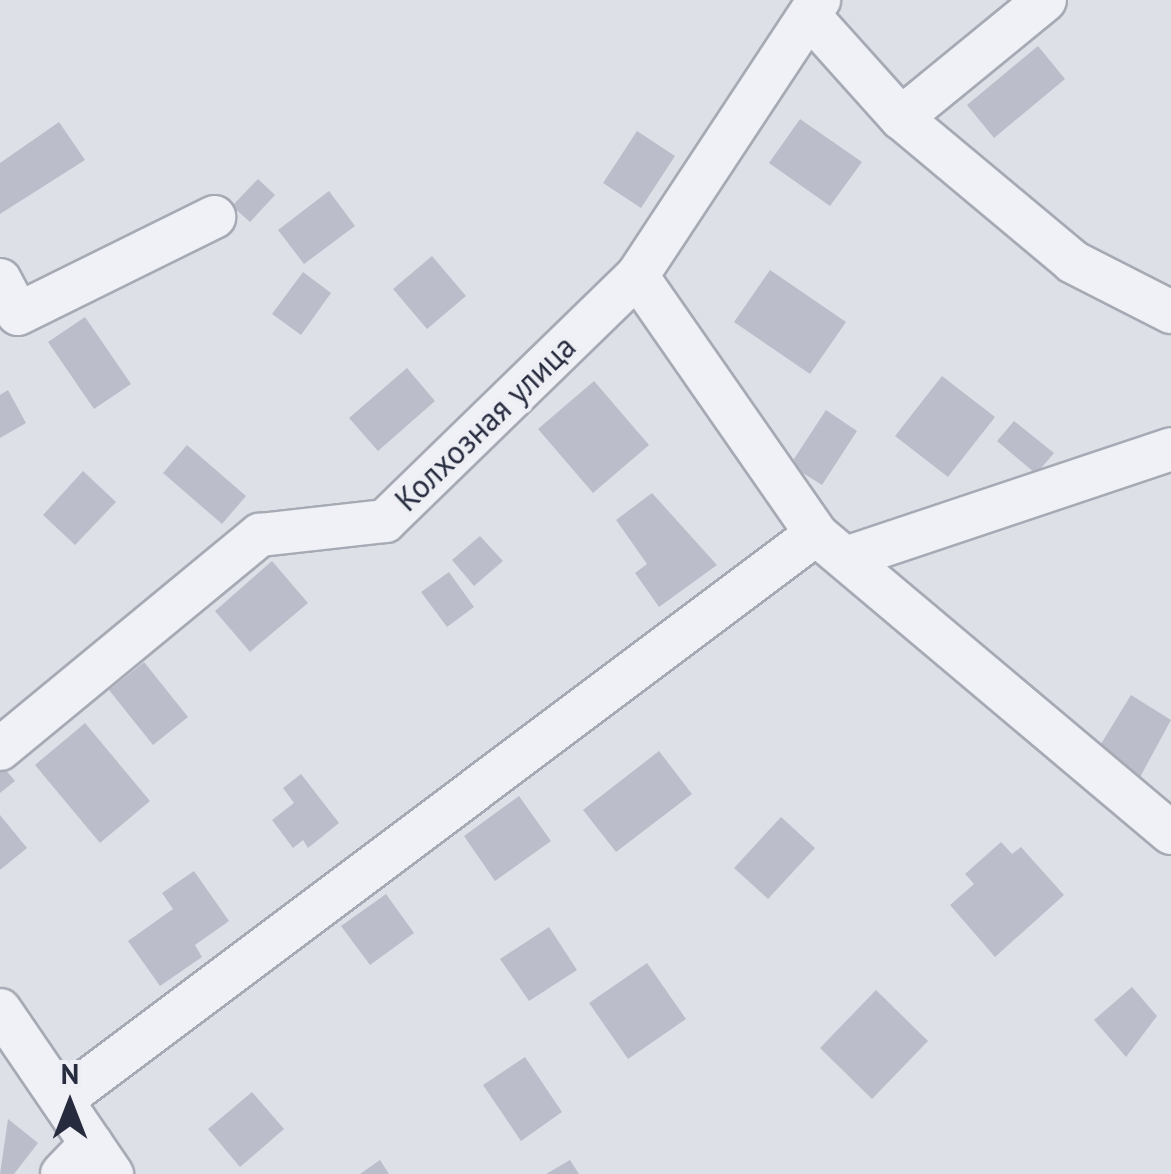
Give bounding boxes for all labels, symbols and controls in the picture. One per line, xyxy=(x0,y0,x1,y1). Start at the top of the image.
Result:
street label: Колхозная улица xyxy=(387,327,583,519)
north arrow xyxy=(20,1054,120,1154)
text: N xyxy=(61,1055,79,1092)

